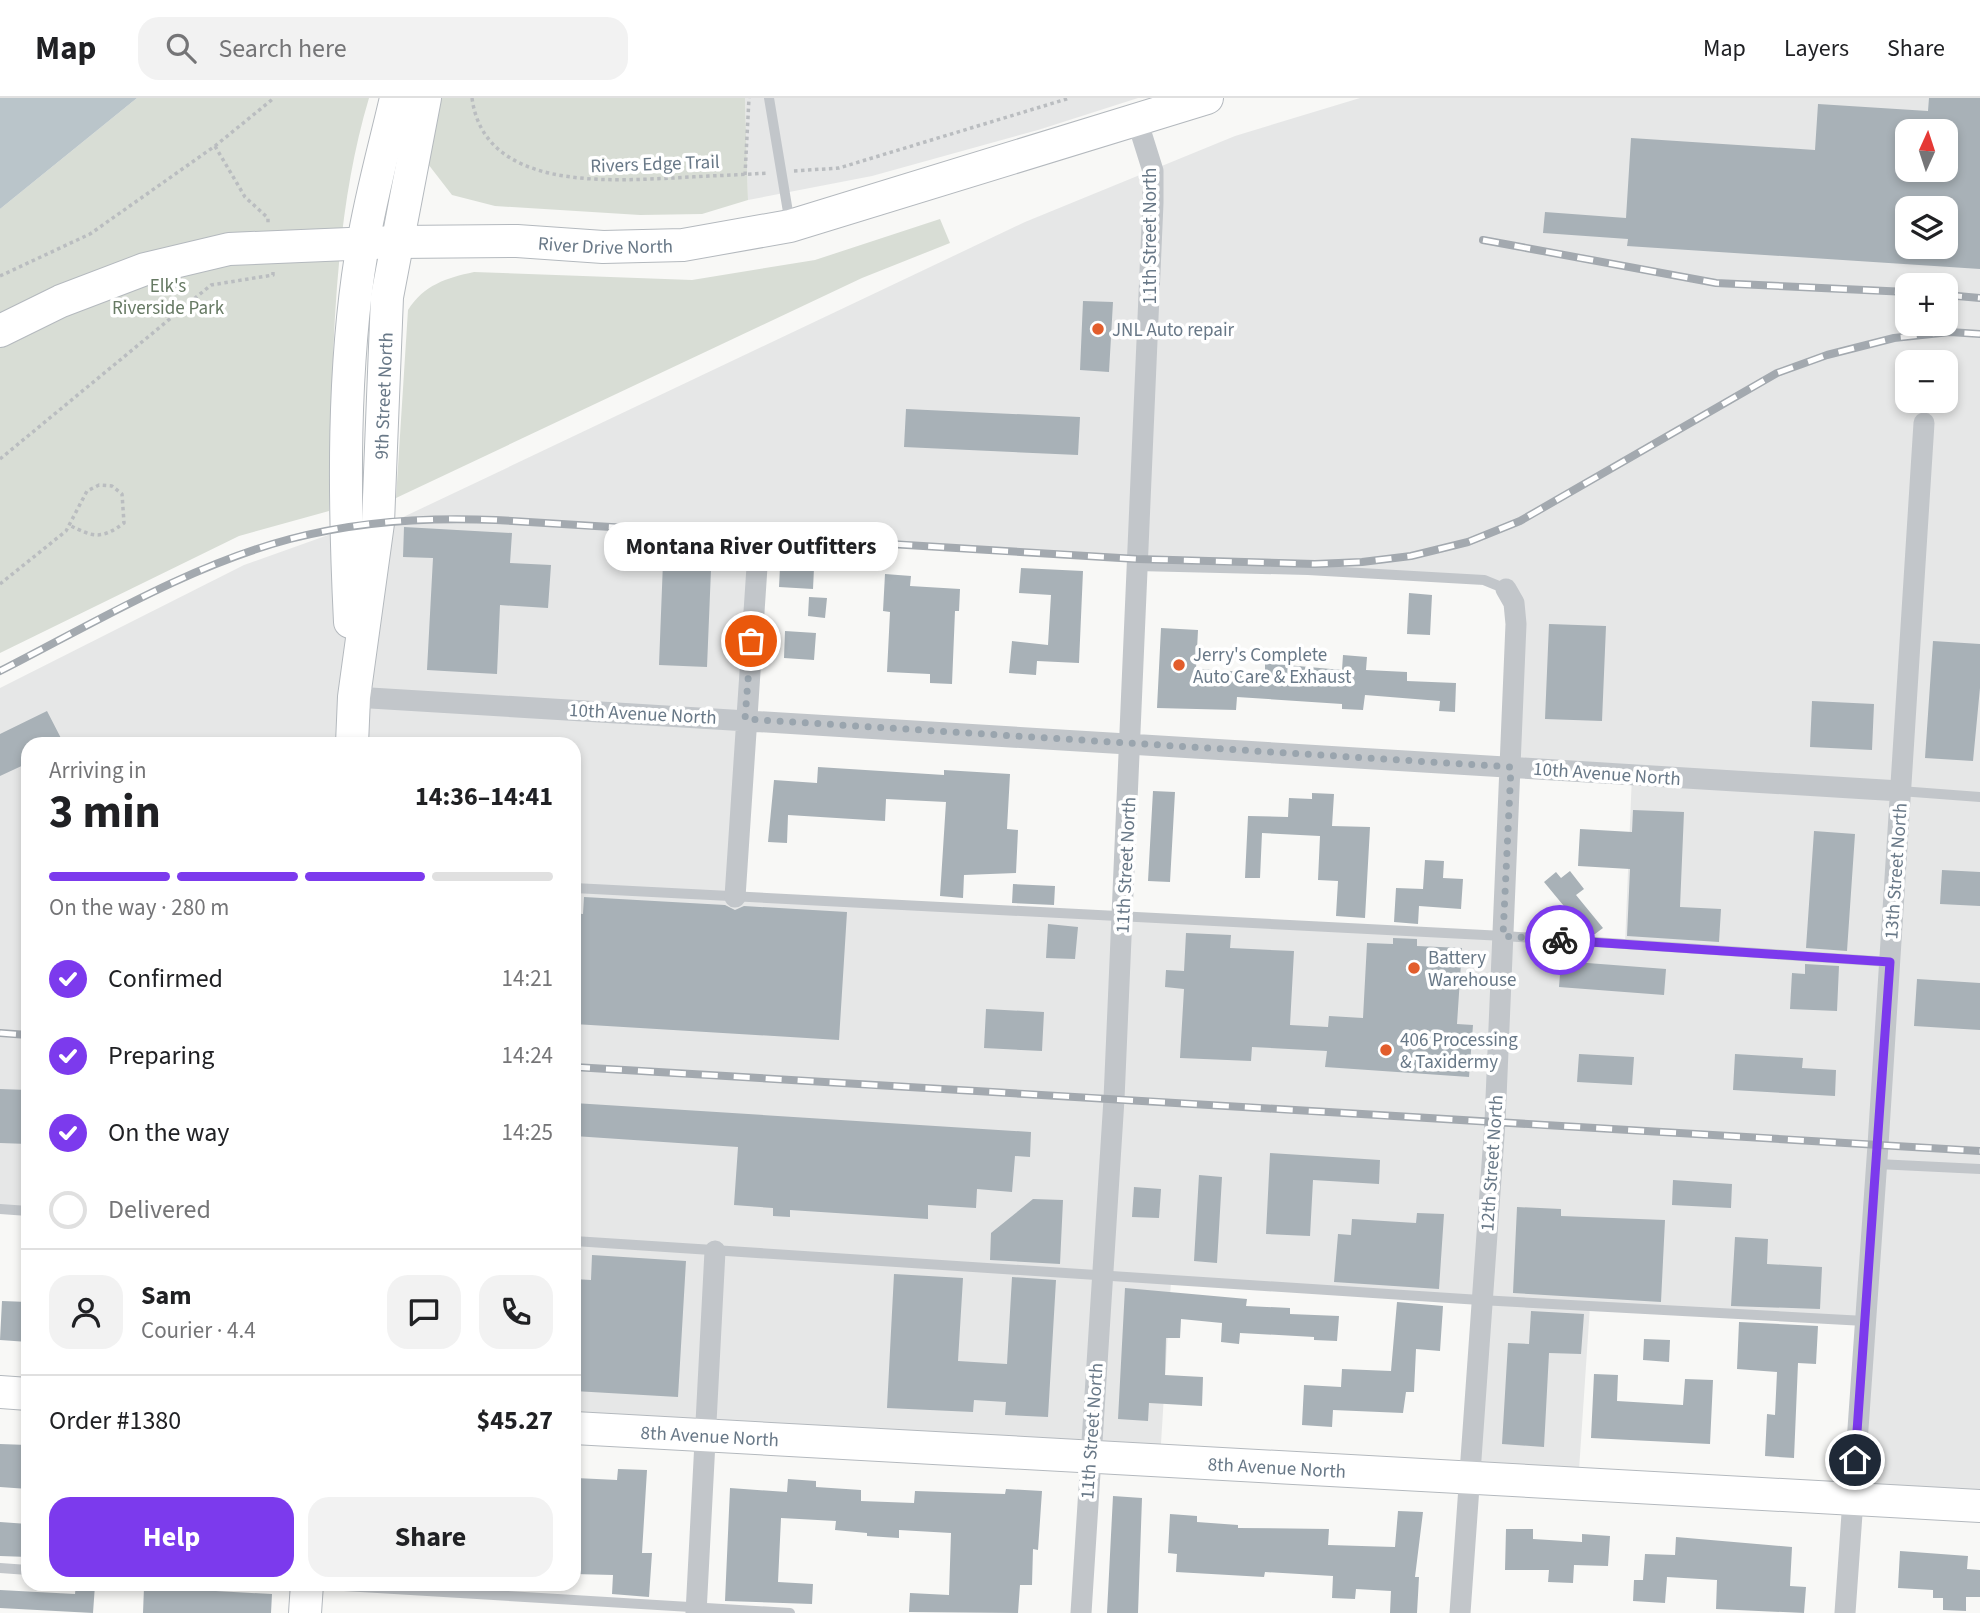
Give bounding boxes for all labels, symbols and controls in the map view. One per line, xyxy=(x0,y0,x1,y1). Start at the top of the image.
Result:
search box xyxy=(138,17,628,80)
text: Map xyxy=(35,25,96,72)
icon: search xyxy=(162,29,200,67)
text: Search here xyxy=(218,30,347,67)
text: Map xyxy=(1703,31,1746,66)
text: Layers xyxy=(1784,31,1849,66)
text: Share xyxy=(1887,31,1945,66)
north arrow xyxy=(1895,119,1958,182)
map controls xyxy=(1895,119,1958,413)
street label: Rivers Edge Trail xyxy=(590,149,720,180)
street label: 11th Street North xyxy=(1137,168,1164,304)
button: layers xyxy=(1895,196,1958,259)
street label: River Drive North xyxy=(537,230,673,262)
park label: Elk's Riverside Park xyxy=(112,273,225,322)
button: + xyxy=(1895,273,1958,336)
place label: JNL Auto repair xyxy=(1112,317,1235,344)
marker: JNL Auto repair xyxy=(1090,321,1106,337)
street label: 9th Street North xyxy=(369,332,401,460)
button: − xyxy=(1895,350,1958,413)
callout: Montana River Outfitters xyxy=(604,522,898,571)
text: Montana River Outfitters xyxy=(626,530,876,563)
pin xyxy=(721,611,781,671)
icon: bag xyxy=(732,622,770,660)
place label: Jerry's Complete Auto Care & Exhaust xyxy=(1193,642,1352,691)
marker: Jerry's Complete Auto Care & Exhaust xyxy=(1171,657,1187,673)
street label: 10th Avenue North xyxy=(568,697,717,732)
text: Arriving in xyxy=(49,754,147,787)
street label: 10th Avenue North xyxy=(1532,756,1682,793)
text: 14:36–14:41 xyxy=(415,778,553,815)
text: 3 min xyxy=(49,780,161,845)
street label: 11th Street North xyxy=(1109,796,1144,934)
street label: 13th Street North xyxy=(1878,802,1915,940)
text: On the way · 280 m xyxy=(49,891,229,924)
courier xyxy=(1525,905,1595,975)
icon: bike xyxy=(1541,921,1579,959)
place label: Battery Warehouse xyxy=(1428,945,1516,994)
icon: check xyxy=(49,960,87,998)
text: Confirmed xyxy=(108,960,223,997)
marker: Battery Warehouse xyxy=(1406,960,1422,976)
text: 14:21 xyxy=(502,962,553,995)
place label: 406 Processing & Taxidermy xyxy=(1400,1027,1518,1076)
icon: check xyxy=(49,1037,87,1075)
text: Preparing xyxy=(108,1037,214,1074)
text: 14:24 xyxy=(502,1039,553,1072)
marker: 406 Processing & Taxidermy xyxy=(1378,1042,1394,1058)
street label: 12th Street North xyxy=(1474,1094,1511,1232)
icon: check xyxy=(49,1114,87,1152)
text: On the way xyxy=(108,1114,229,1151)
text: 14:25 xyxy=(502,1116,553,1149)
text: Delivered xyxy=(108,1191,211,1228)
button: person xyxy=(49,1275,123,1349)
button: chat xyxy=(387,1275,461,1349)
button: phone xyxy=(479,1275,553,1349)
text: Sam xyxy=(141,1277,191,1314)
text: Courier · 4.4 xyxy=(141,1314,256,1347)
street label: 11th Street North xyxy=(1074,1362,1111,1500)
text: Order #1380 xyxy=(49,1402,181,1439)
text: $45.27 xyxy=(477,1402,553,1439)
street label: 8th Avenue North xyxy=(640,1420,780,1454)
pin xyxy=(1825,1430,1885,1490)
icon: home xyxy=(1836,1441,1874,1479)
street label: 8th Avenue North xyxy=(1207,1451,1347,1486)
button: Help xyxy=(49,1497,294,1577)
button: Share xyxy=(308,1497,553,1577)

